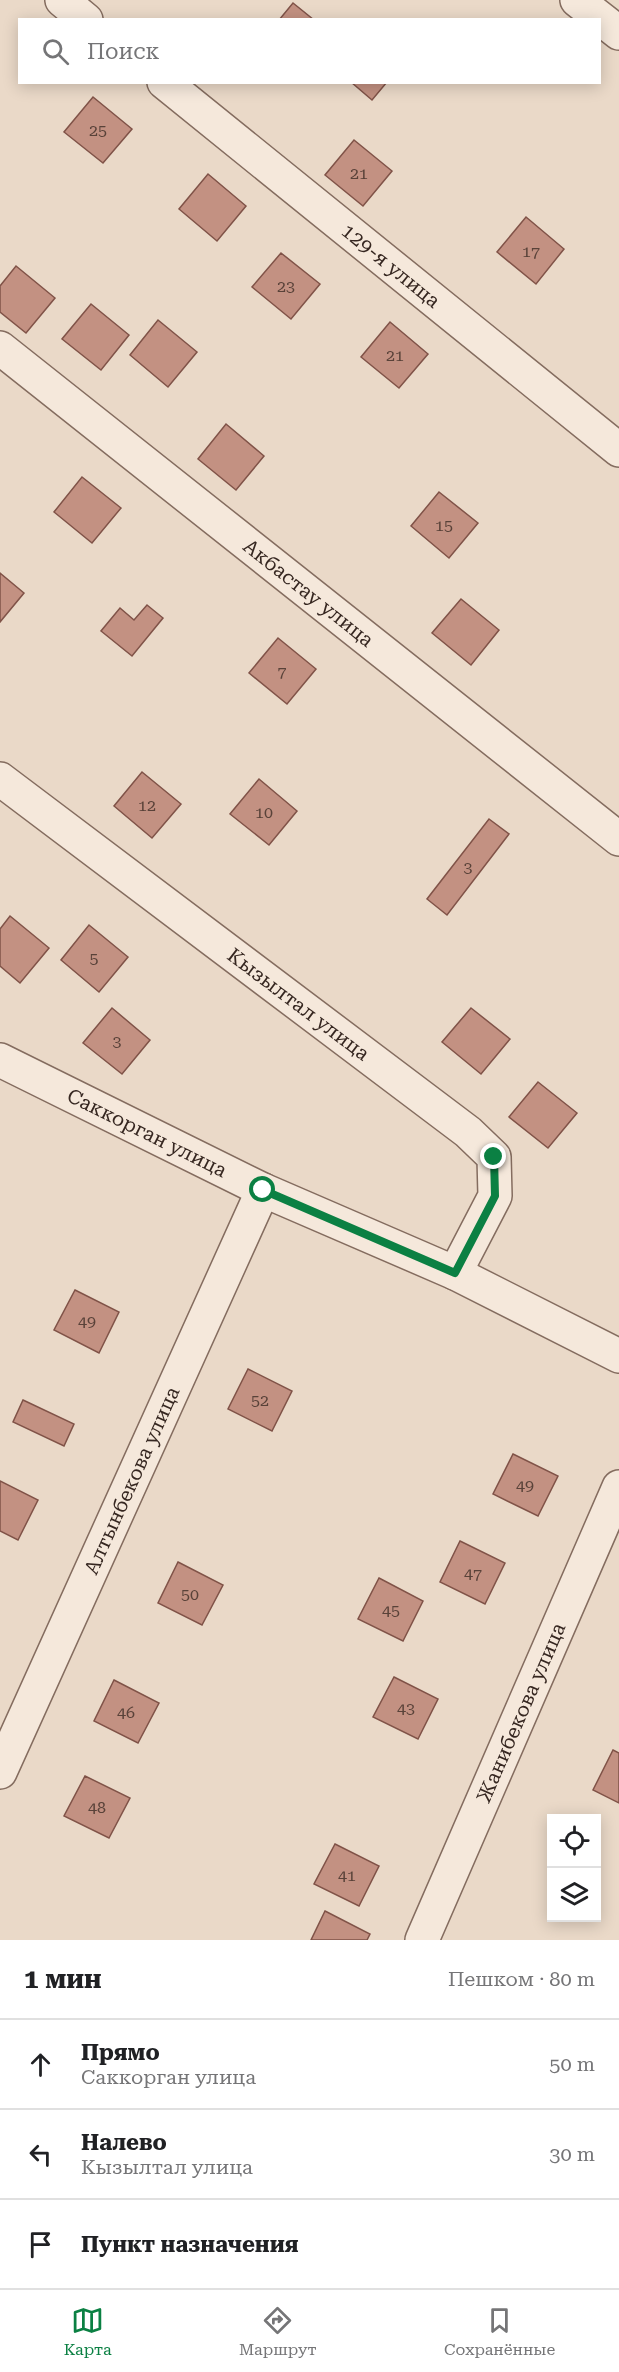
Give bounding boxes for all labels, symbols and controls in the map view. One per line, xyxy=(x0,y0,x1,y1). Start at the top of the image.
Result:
search box xyxy=(18,18,601,84)
icon: search xyxy=(39,35,72,68)
text: Поиск xyxy=(87,39,159,64)
house number: 25 xyxy=(89,121,107,140)
house number: 21 xyxy=(350,164,368,183)
street label: 129-я улица xyxy=(337,219,445,313)
house number: 17 xyxy=(522,242,540,261)
house number: 23 xyxy=(277,277,295,296)
house number: 21 xyxy=(386,346,404,365)
house number: 15 xyxy=(435,516,453,535)
street label: Акбастау улица xyxy=(239,534,379,652)
house number: 7 xyxy=(278,662,287,681)
house number: 12 xyxy=(138,796,156,815)
house number: 10 xyxy=(255,803,273,822)
house number: 3 xyxy=(464,858,473,877)
street label: Кызылтал улица xyxy=(223,943,375,1066)
house number: 5 xyxy=(90,949,99,968)
house number: 3 xyxy=(113,1032,122,1051)
street label: Саккорган улица xyxy=(63,1083,231,1182)
route end xyxy=(480,1143,506,1169)
route start xyxy=(249,1176,275,1202)
house number: 49 xyxy=(78,1312,96,1331)
street label: Алтынбекова улица xyxy=(79,1383,185,1578)
house number: 52 xyxy=(251,1391,269,1410)
house number: 49 xyxy=(516,1476,534,1495)
house number: 47 xyxy=(464,1564,482,1583)
house number: 50 xyxy=(181,1585,199,1604)
house number: 45 xyxy=(382,1601,400,1620)
street label: Жанибекова улица xyxy=(471,1619,571,1806)
house number: 43 xyxy=(397,1699,415,1718)
house number: 46 xyxy=(117,1703,135,1722)
house number: 48 xyxy=(88,1798,106,1817)
map controls xyxy=(547,1814,601,1922)
button: locate xyxy=(547,1814,601,1868)
house number: 41 xyxy=(338,1866,356,1885)
button: layers xyxy=(547,1868,601,1922)
text: 1 мин xyxy=(24,1964,102,1994)
text: Пешком · 80 m xyxy=(448,1967,595,1991)
text: Прямо xyxy=(81,2040,160,2065)
icon: ahead xyxy=(24,2048,57,2081)
text: 50 m xyxy=(549,2052,595,2076)
text: Саккорган улица xyxy=(81,2065,256,2089)
text: Налево xyxy=(81,2130,167,2155)
icon: left xyxy=(24,2138,57,2171)
text: 30 m xyxy=(549,2142,595,2166)
text: Кызылтал улица xyxy=(81,2155,253,2179)
icon: arrive xyxy=(24,2228,57,2261)
text: Пункт назначения xyxy=(81,2232,299,2257)
tab: Карта xyxy=(64,2304,112,2359)
tab: Маршрут xyxy=(239,2304,316,2359)
tab: Сохранённые xyxy=(444,2304,555,2359)

